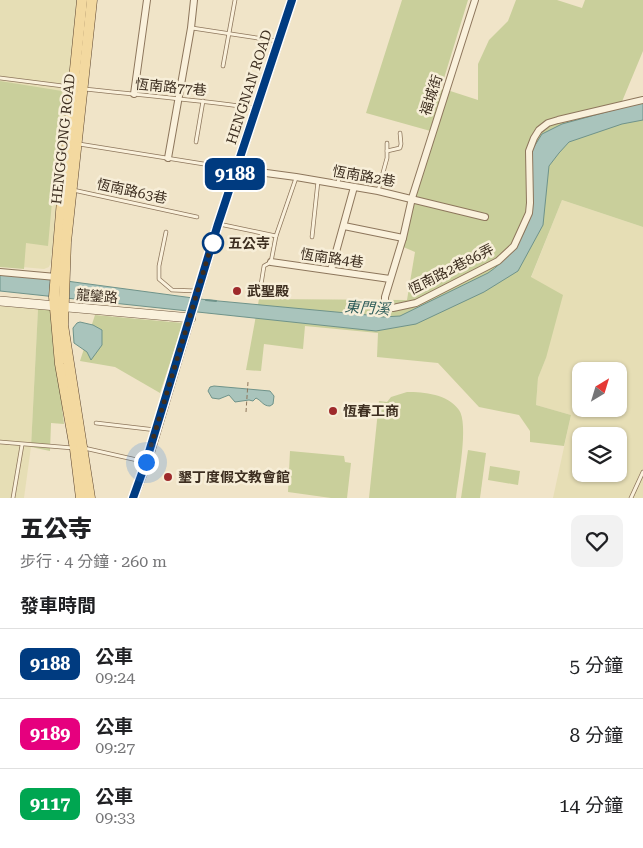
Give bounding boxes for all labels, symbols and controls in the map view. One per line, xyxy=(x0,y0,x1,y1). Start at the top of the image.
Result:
street label: HENGNAN ROAD xyxy=(223,28,275,146)
street label: HENGGONG ROAD xyxy=(48,73,78,205)
street label: 福城街 xyxy=(417,73,445,117)
street label: 恆南路77巷 xyxy=(135,76,207,98)
line badge: 9188 xyxy=(200,158,270,190)
text: 9188 xyxy=(215,163,255,184)
street label: 恆南路2巷 xyxy=(331,163,397,189)
street label: 恆南路63巷 xyxy=(95,176,169,206)
marker: 五公寺 xyxy=(202,232,224,254)
place label: 五公寺 xyxy=(228,235,270,251)
street label: 恆南路2巷86弄 xyxy=(406,241,496,297)
street label: 恆南路4巷 xyxy=(299,246,365,270)
place label: 武聖殿 xyxy=(247,283,289,299)
marker: 武聖殿 xyxy=(231,285,243,297)
street label: 龍鑾路 xyxy=(75,286,119,306)
water label: 東門溪 xyxy=(344,297,392,319)
north arrow xyxy=(572,362,628,418)
map controls xyxy=(572,362,627,482)
place label: 恆春工商 xyxy=(343,403,399,419)
marker: 恆春工商 xyxy=(327,405,339,417)
button: layers xyxy=(572,427,627,482)
your location xyxy=(134,450,159,475)
place label: 墾丁度假文教會館 xyxy=(178,469,290,485)
marker: 墾丁度假文教會館 xyxy=(162,471,174,483)
text: 五公寺 xyxy=(20,515,92,543)
button: heart xyxy=(571,515,623,567)
text: 步行 · 4 分鐘 · 260 m xyxy=(20,552,167,571)
text: 發車時間 xyxy=(20,594,96,617)
text: 公車 xyxy=(95,645,133,668)
text: 9188 xyxy=(30,653,70,674)
text: 5 分鐘 xyxy=(570,654,623,677)
text: 09:24 xyxy=(95,668,135,687)
text: 公車 xyxy=(95,715,133,738)
text: 9189 xyxy=(30,723,70,744)
text: 8 分鐘 xyxy=(570,724,623,747)
text: 09:27 xyxy=(95,738,135,757)
text: 公車 xyxy=(95,785,133,808)
text: 9117 xyxy=(30,793,70,814)
text: 14 分鐘 xyxy=(559,794,623,817)
text: 09:33 xyxy=(95,808,135,827)

